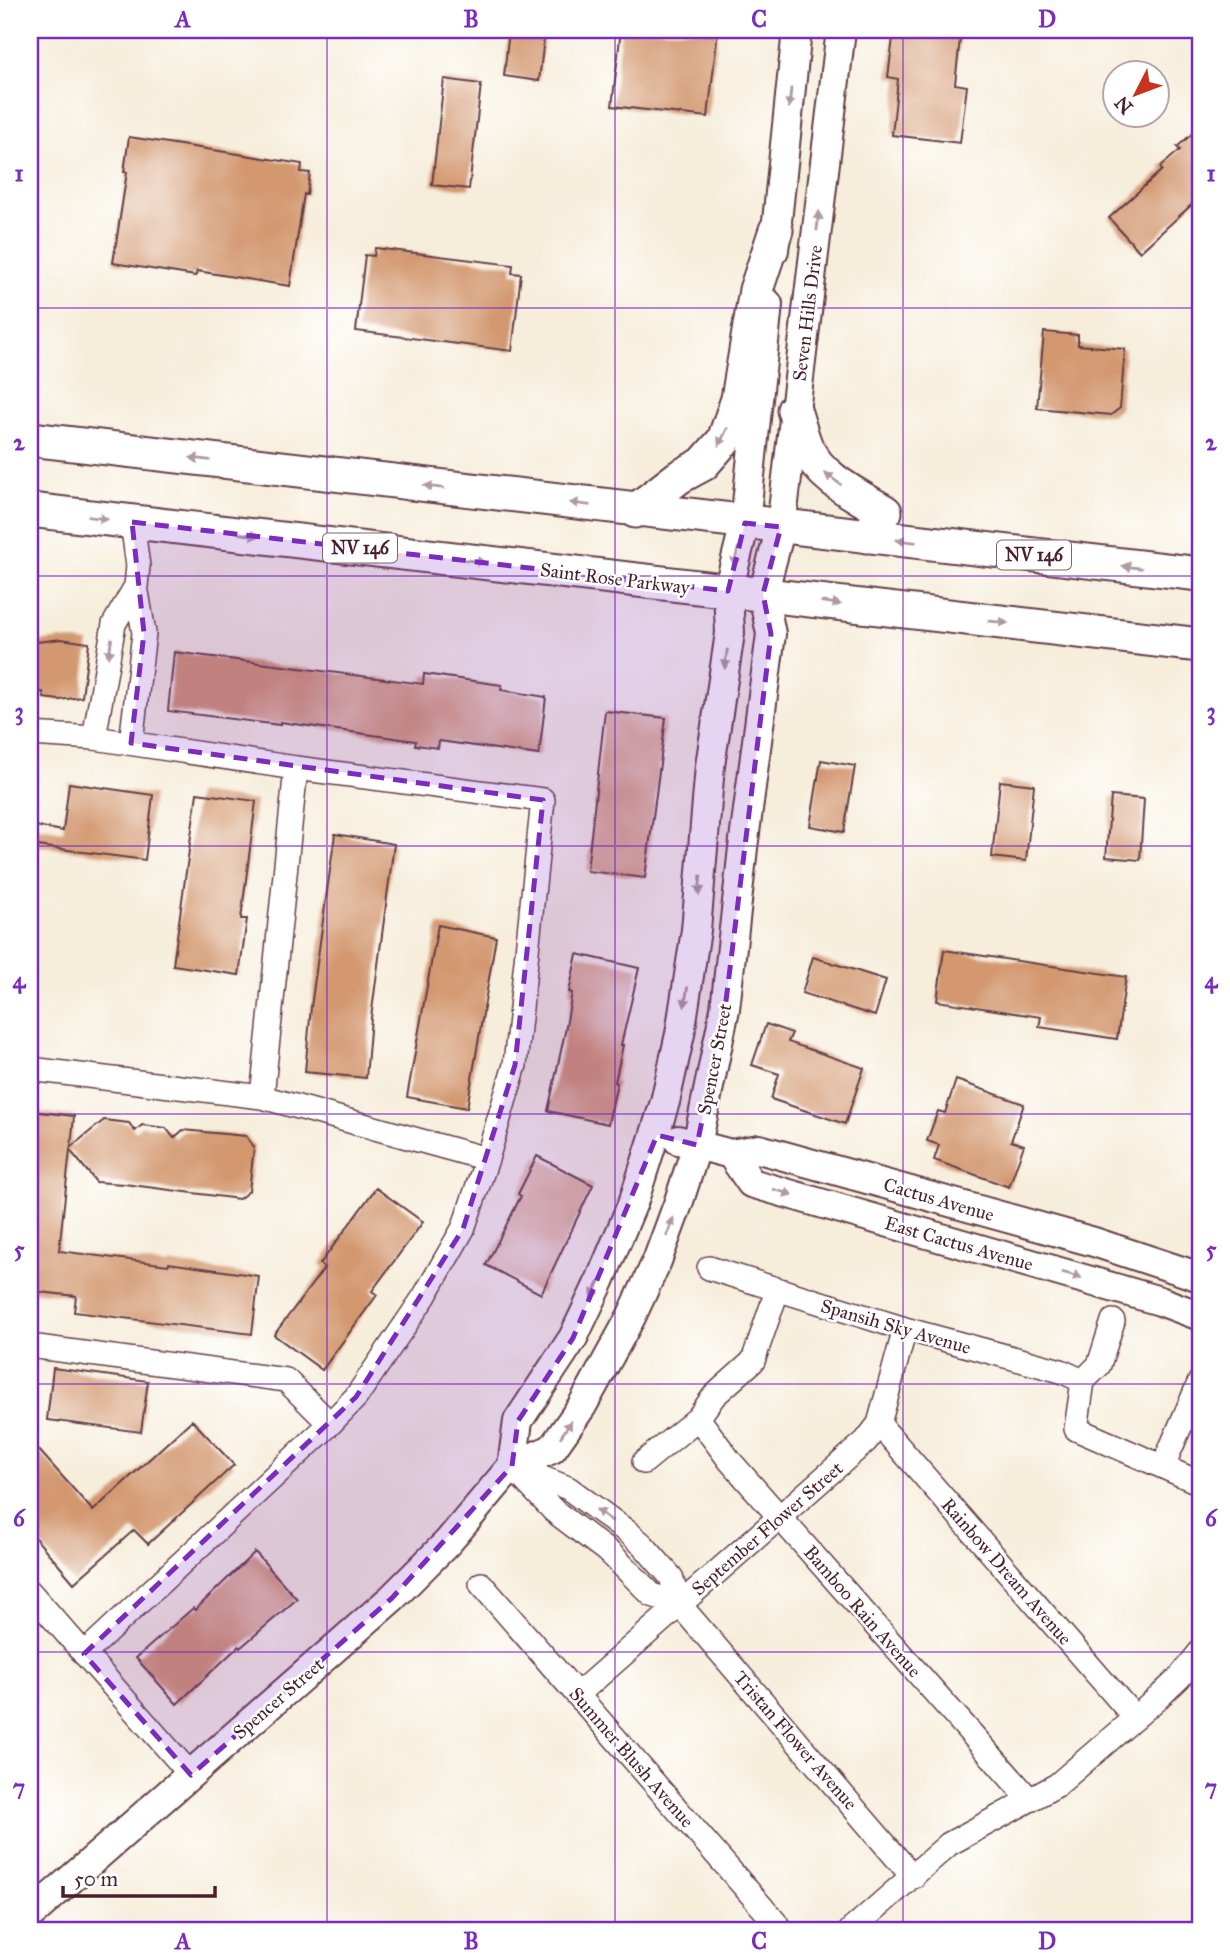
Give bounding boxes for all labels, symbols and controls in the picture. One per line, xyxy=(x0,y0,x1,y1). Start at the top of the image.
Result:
text: A xyxy=(173,5,191,33)
text: B xyxy=(463,5,479,33)
text: C xyxy=(751,5,767,33)
text: D xyxy=(1038,5,1056,33)
north arrow xyxy=(1100,60,1170,130)
one-way arrow xyxy=(784,87,795,109)
text: N xyxy=(1110,91,1138,119)
text: 1 xyxy=(14,159,24,187)
text: 1 xyxy=(1206,159,1216,187)
one-way arrow xyxy=(813,210,824,232)
street label: Seven Hills Drive xyxy=(788,244,827,382)
text: 2 xyxy=(13,428,25,456)
one-way arrow xyxy=(718,428,730,448)
text: 2 xyxy=(1205,428,1217,456)
one-way arrow xyxy=(189,454,211,465)
one-way arrow xyxy=(824,472,842,486)
one-way arrow xyxy=(422,481,444,492)
one-way arrow xyxy=(568,498,590,509)
one-way arrow xyxy=(87,512,109,523)
one-way arrow xyxy=(238,530,260,541)
road number: NV 146 xyxy=(323,534,397,562)
one-way arrow xyxy=(895,535,917,546)
road number: NV 146 xyxy=(997,540,1071,570)
one-way arrow xyxy=(730,546,741,568)
one-way arrow xyxy=(464,556,486,567)
street label: Saint Rose Parkway xyxy=(539,558,692,599)
one-way arrow xyxy=(1121,561,1143,572)
one-way arrow xyxy=(820,597,842,608)
one-way arrow xyxy=(987,617,1009,628)
one-way arrow xyxy=(104,637,115,659)
one-way arrow xyxy=(720,648,731,670)
text: 3 xyxy=(14,697,24,726)
text: 3 xyxy=(1206,697,1216,726)
one-way arrow xyxy=(694,874,705,896)
text: 4 xyxy=(13,966,27,994)
text: 4 xyxy=(1205,966,1219,994)
one-way arrow xyxy=(680,986,691,1008)
street label: Spencer Street xyxy=(692,1001,737,1117)
street label: Cactus Avenue xyxy=(881,1173,997,1226)
one-way arrow xyxy=(773,1188,794,1198)
street label: East Cactus Avenue xyxy=(882,1211,1036,1276)
one-way arrow xyxy=(665,1217,676,1238)
text: 5 xyxy=(14,1235,25,1263)
text: 5 xyxy=(1206,1235,1217,1263)
one-way arrow xyxy=(1062,1271,1083,1281)
one-way arrow xyxy=(590,1279,602,1299)
street label: Spansih Sky Avenue xyxy=(818,1294,974,1359)
one-way arrow xyxy=(559,1420,573,1438)
street label: September Flower Street xyxy=(687,1456,848,1600)
street label: Rainbow Dream Avenue xyxy=(937,1493,1077,1650)
text: 6 xyxy=(13,1504,26,1532)
text: 6 xyxy=(1205,1504,1218,1532)
one-way arrow xyxy=(596,1508,614,1523)
street label: Bamboo Rain Avenue xyxy=(799,1541,926,1682)
street label: Spencer Street xyxy=(228,1652,329,1744)
street label: Tristan Flower Avenue xyxy=(729,1666,862,1815)
street label: Summer Blush Avenue xyxy=(564,1682,699,1832)
text: 7 xyxy=(13,1773,25,1801)
text: 7 xyxy=(1205,1773,1217,1801)
scale bar xyxy=(63,1855,215,1899)
text: 50 m xyxy=(74,1866,119,1892)
text: A xyxy=(173,1927,191,1955)
text: B xyxy=(463,1927,479,1955)
text: C xyxy=(751,1927,767,1955)
text: D xyxy=(1038,1927,1056,1955)

